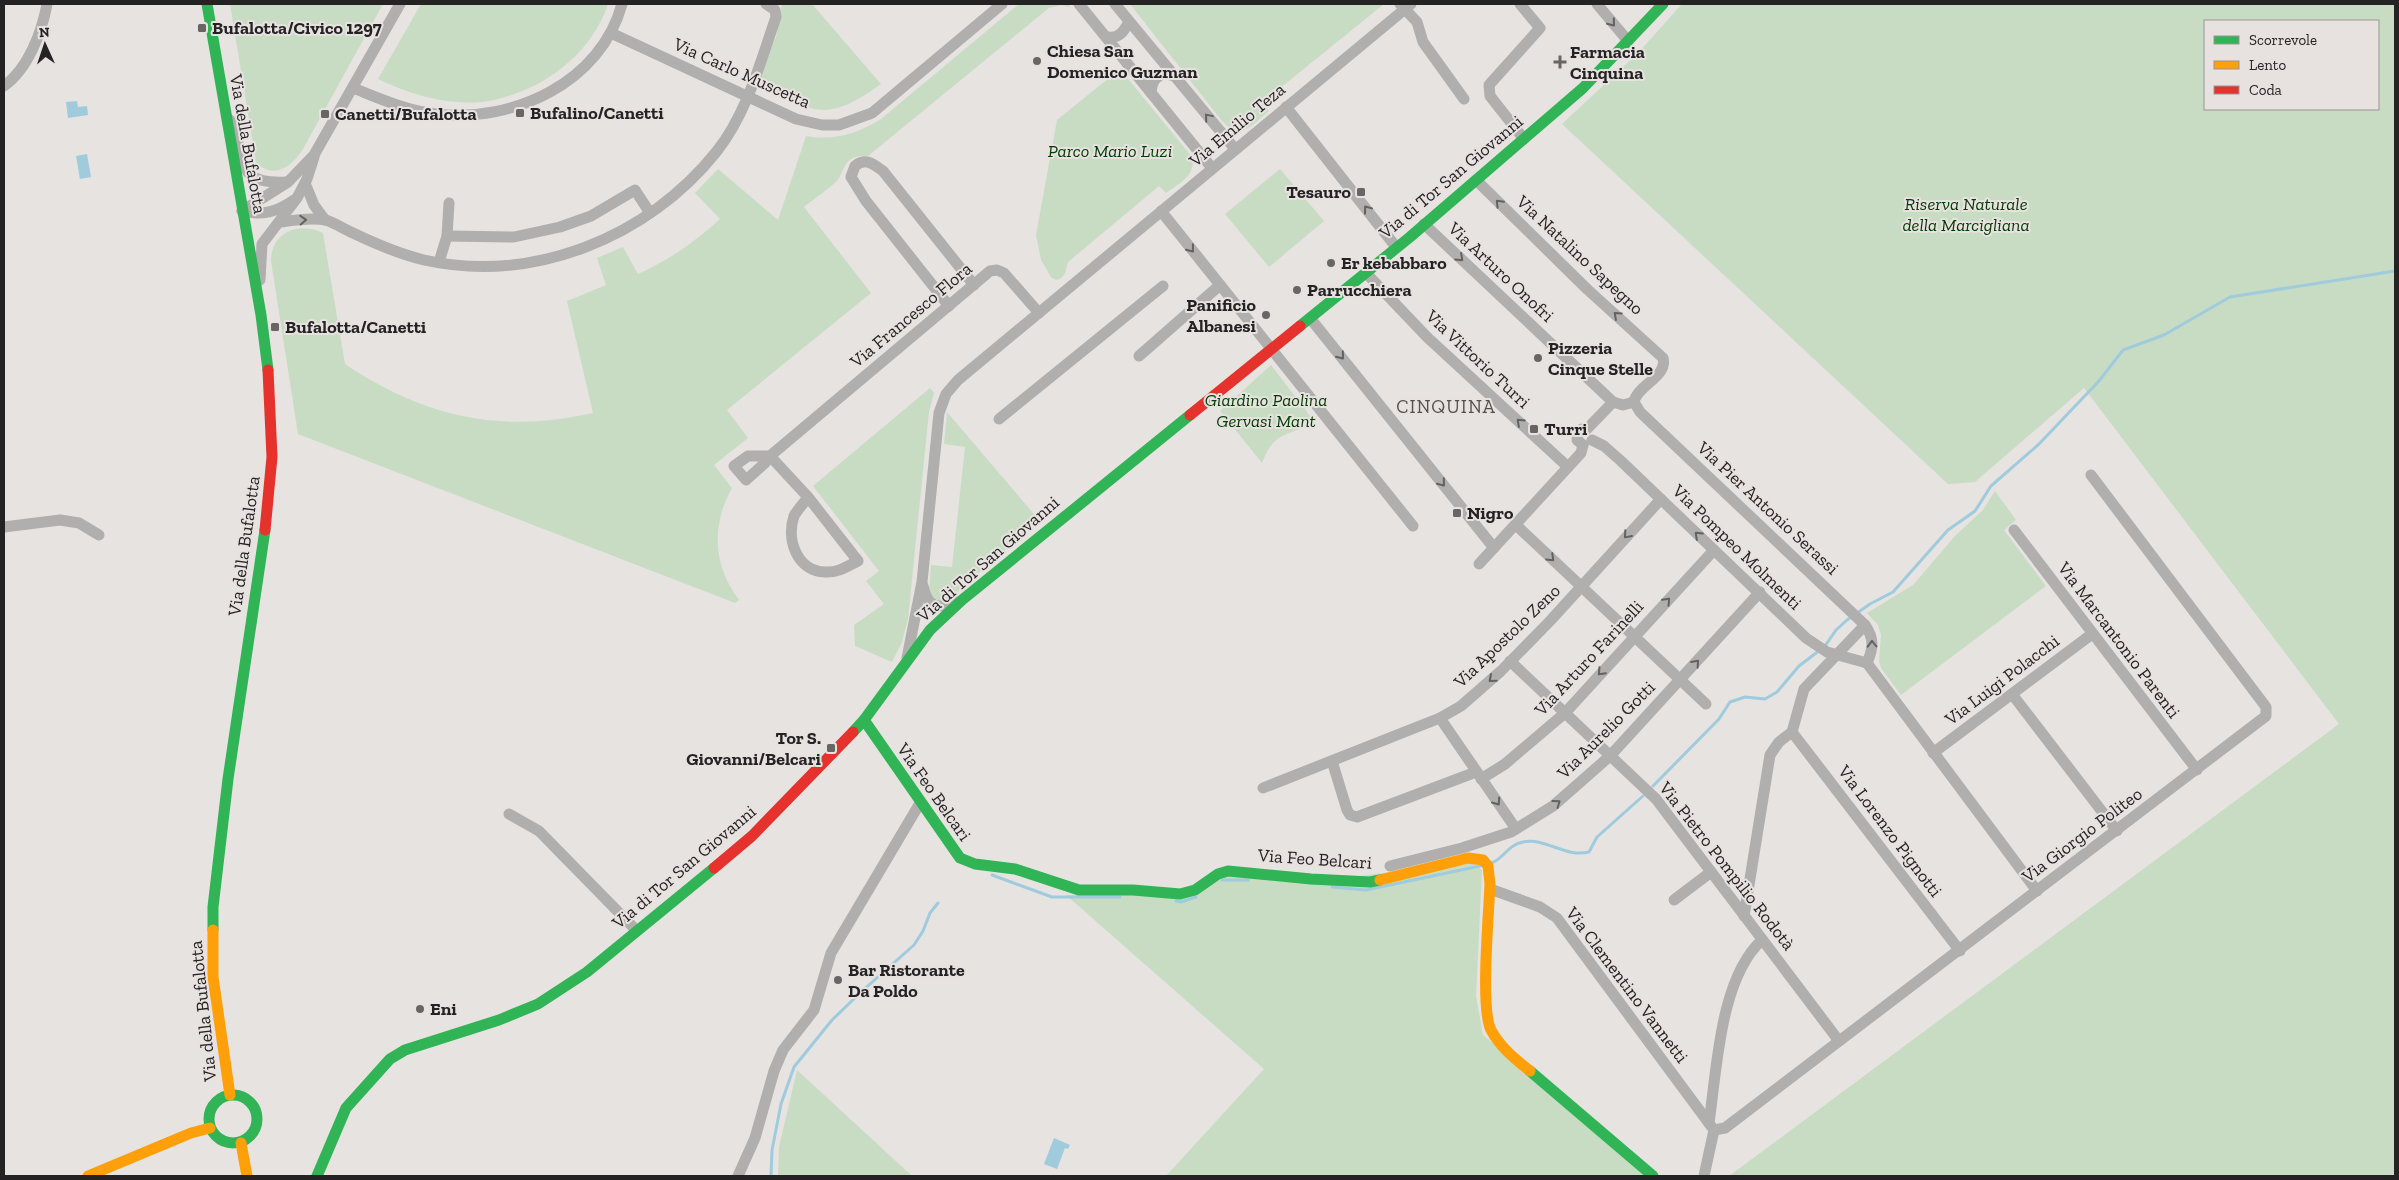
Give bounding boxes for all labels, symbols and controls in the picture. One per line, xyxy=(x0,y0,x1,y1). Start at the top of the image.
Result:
place label: Bufalotta/Civico 1297 xyxy=(212,17,382,39)
one-way arrow xyxy=(1607,17,1616,26)
north arrow xyxy=(20,20,70,70)
legend xyxy=(2204,20,2379,110)
marker: Bufalotta/Civico 1297 xyxy=(196,22,208,34)
text: N xyxy=(39,24,50,41)
text: Scorrevole xyxy=(2249,31,2317,49)
street label: Via Carlo Muscetta xyxy=(669,33,814,113)
place label: Chiesa San Domenico Guzman xyxy=(1047,40,1198,83)
place label: Farmacia Cinquina xyxy=(1570,41,1645,84)
marker: Chiesa San Domenico Guzman xyxy=(1031,55,1043,67)
marker: Farmacia Cinquina xyxy=(1554,56,1566,68)
text: Lento xyxy=(2249,56,2286,74)
street label: Via della Bufalotta xyxy=(225,72,271,216)
street label: Via Emilio Teza xyxy=(1184,78,1290,172)
text: Coda xyxy=(2249,81,2282,99)
place label: Bufalino/Canetti xyxy=(530,102,664,124)
place label: Canetti/Bufalotta xyxy=(335,103,477,125)
marker: Bufalino/Canetti xyxy=(514,107,526,119)
marker: Canetti/Bufalotta xyxy=(319,108,331,120)
street label: Via di Tor San Giovanni xyxy=(1374,110,1527,244)
one-way arrow xyxy=(1205,114,1214,123)
park label: Parco Mario Luzi xyxy=(1048,140,1172,162)
place label: Tesauro xyxy=(1286,181,1352,203)
marker: Tesauro xyxy=(1355,186,1367,198)
street label: Via Natalino Sapegno xyxy=(1511,190,1648,320)
park label: Riserva Naturale della Marcigliana xyxy=(1902,193,2030,236)
one-way arrow xyxy=(1496,200,1505,209)
one-way arrow xyxy=(1364,205,1373,215)
one-way arrow xyxy=(300,215,307,225)
street label: Via Arturo Onofri xyxy=(1443,217,1558,327)
one-way arrow xyxy=(1186,243,1194,252)
place label: Er kebabbaro xyxy=(1341,252,1447,274)
one-way arrow xyxy=(1454,252,1463,261)
street label: Via Francesco Flora xyxy=(845,257,977,373)
marker: Er kebabbaro xyxy=(1325,257,1337,269)
place label: Parrucchiera xyxy=(1307,279,1412,301)
marker: Parrucchiera xyxy=(1291,284,1303,296)
place label: Panificio Albanesi xyxy=(1186,294,1257,337)
street label: Via Vittorio Turri xyxy=(1421,304,1535,413)
marker: Panificio Albanesi xyxy=(1260,309,1272,321)
one-way arrow xyxy=(1613,312,1622,321)
place label: Bufalotta/Canetti xyxy=(285,316,427,338)
marker: Bufalotta/Canetti xyxy=(269,321,281,333)
place label: Pizzeria Cinque Stelle xyxy=(1548,337,1653,380)
one-way arrow xyxy=(1335,350,1343,359)
marker: Pizzeria Cinque Stelle xyxy=(1532,352,1544,364)
park label: Giardino Paolina Gervasi Mant xyxy=(1205,389,1327,432)
district label: CINQUINA xyxy=(1396,395,1496,418)
place label: Turri xyxy=(1544,418,1588,440)
one-way arrow xyxy=(1516,419,1525,428)
marker: Turri xyxy=(1528,423,1540,435)
street label: Via Pier Antonio Serassi xyxy=(1692,436,1843,579)
street label: Via della Bufalotta xyxy=(223,474,265,618)
one-way arrow xyxy=(1437,477,1445,486)
street label: Via Pompeo Molmenti xyxy=(1667,479,1806,614)
street label: Via di Tor San Giovanni xyxy=(912,491,1064,627)
place label: Nigro xyxy=(1467,502,1514,524)
marker: Nigro xyxy=(1451,507,1463,519)
one-way arrow xyxy=(1624,529,1633,538)
one-way arrow xyxy=(1695,532,1704,541)
one-way arrow xyxy=(1546,552,1555,561)
street label: Via Marcantonio Parenti xyxy=(2052,557,2185,722)
street label: Via Apostolo Zeno xyxy=(1448,580,1565,693)
street label: Via Arturo Farinelli xyxy=(1529,596,1648,721)
one-way arrow xyxy=(1661,597,1670,606)
street label: Via Luigi Polacchi xyxy=(1940,630,2063,731)
one-way arrow xyxy=(1867,640,1877,648)
one-way arrow xyxy=(1690,659,1699,668)
one-way arrow xyxy=(1598,667,1607,676)
one-way arrow xyxy=(1489,673,1498,682)
street label: Via Aurelio Gotti xyxy=(1552,677,1659,784)
place label: Tor S. Giovanni/Belcari xyxy=(686,727,822,770)
street label: Via Feo Belcari xyxy=(892,738,976,845)
marker: Tor S. Giovanni/Belcari xyxy=(825,742,837,754)
street label: Via Lorenzo Pignotti xyxy=(1833,760,1947,901)
street label: Via Pietro Pompilio Rodotà xyxy=(1654,777,1800,955)
street label: Via Giorgio Politeo xyxy=(2017,783,2147,888)
one-way arrow xyxy=(1491,796,1500,805)
street label: Via di Tor San Giovanni xyxy=(607,800,760,934)
one-way arrow xyxy=(1551,800,1561,809)
street label: Via Feo Belcari xyxy=(1256,844,1373,874)
street label: Via Clementino Vannetti xyxy=(1561,902,1693,1067)
street label: Via della Bufalotta xyxy=(185,939,221,1083)
place label: Bar Ristorante Da Poldo xyxy=(848,959,965,1002)
marker: Bar Ristorante Da Poldo xyxy=(832,974,844,986)
place label: Eni xyxy=(430,998,457,1020)
marker: Eni xyxy=(414,1003,426,1015)

